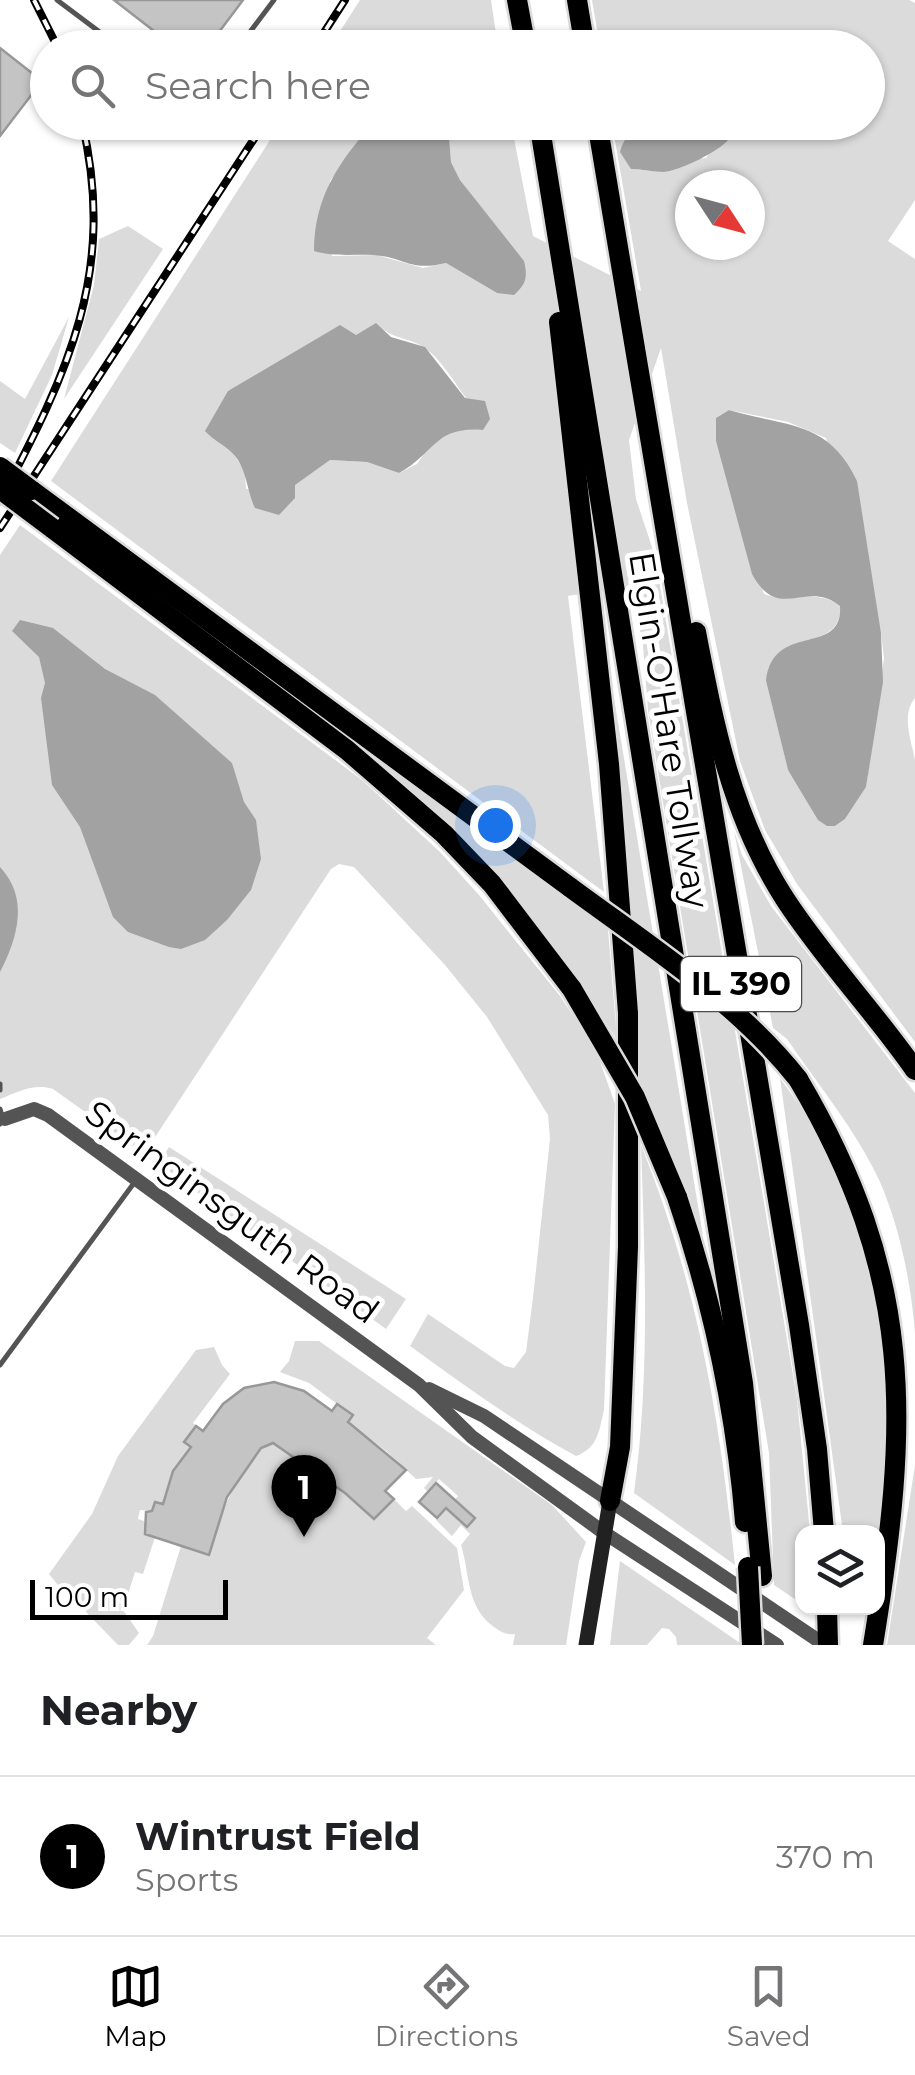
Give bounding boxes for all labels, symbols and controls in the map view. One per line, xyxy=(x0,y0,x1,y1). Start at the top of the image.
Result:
search box xyxy=(30,30,885,140)
icon: search xyxy=(65,58,120,113)
text: Search here xyxy=(145,62,371,109)
north arrow xyxy=(675,170,765,260)
street label: Elgin-O'Hare Tollway xyxy=(620,549,719,911)
your location xyxy=(470,800,521,851)
road number: IL 390 xyxy=(681,957,801,1011)
street label: Springinsguth Road xyxy=(77,1091,387,1333)
pin: 1 xyxy=(272,1454,336,1537)
map controls xyxy=(795,1525,885,1615)
button: layers xyxy=(795,1525,885,1615)
scale bar xyxy=(30,1575,228,1620)
text: 100 m xyxy=(45,1580,129,1614)
text: Nearby xyxy=(40,1684,197,1736)
text: Wintrust Field xyxy=(135,1813,421,1860)
text: 1 xyxy=(66,1837,79,1876)
text: 370 m xyxy=(776,1837,875,1876)
text: Sports xyxy=(135,1860,238,1899)
tab: Map xyxy=(104,1959,166,2053)
tab: Directions xyxy=(375,1959,518,2053)
tab: Saved xyxy=(727,1959,811,2053)

